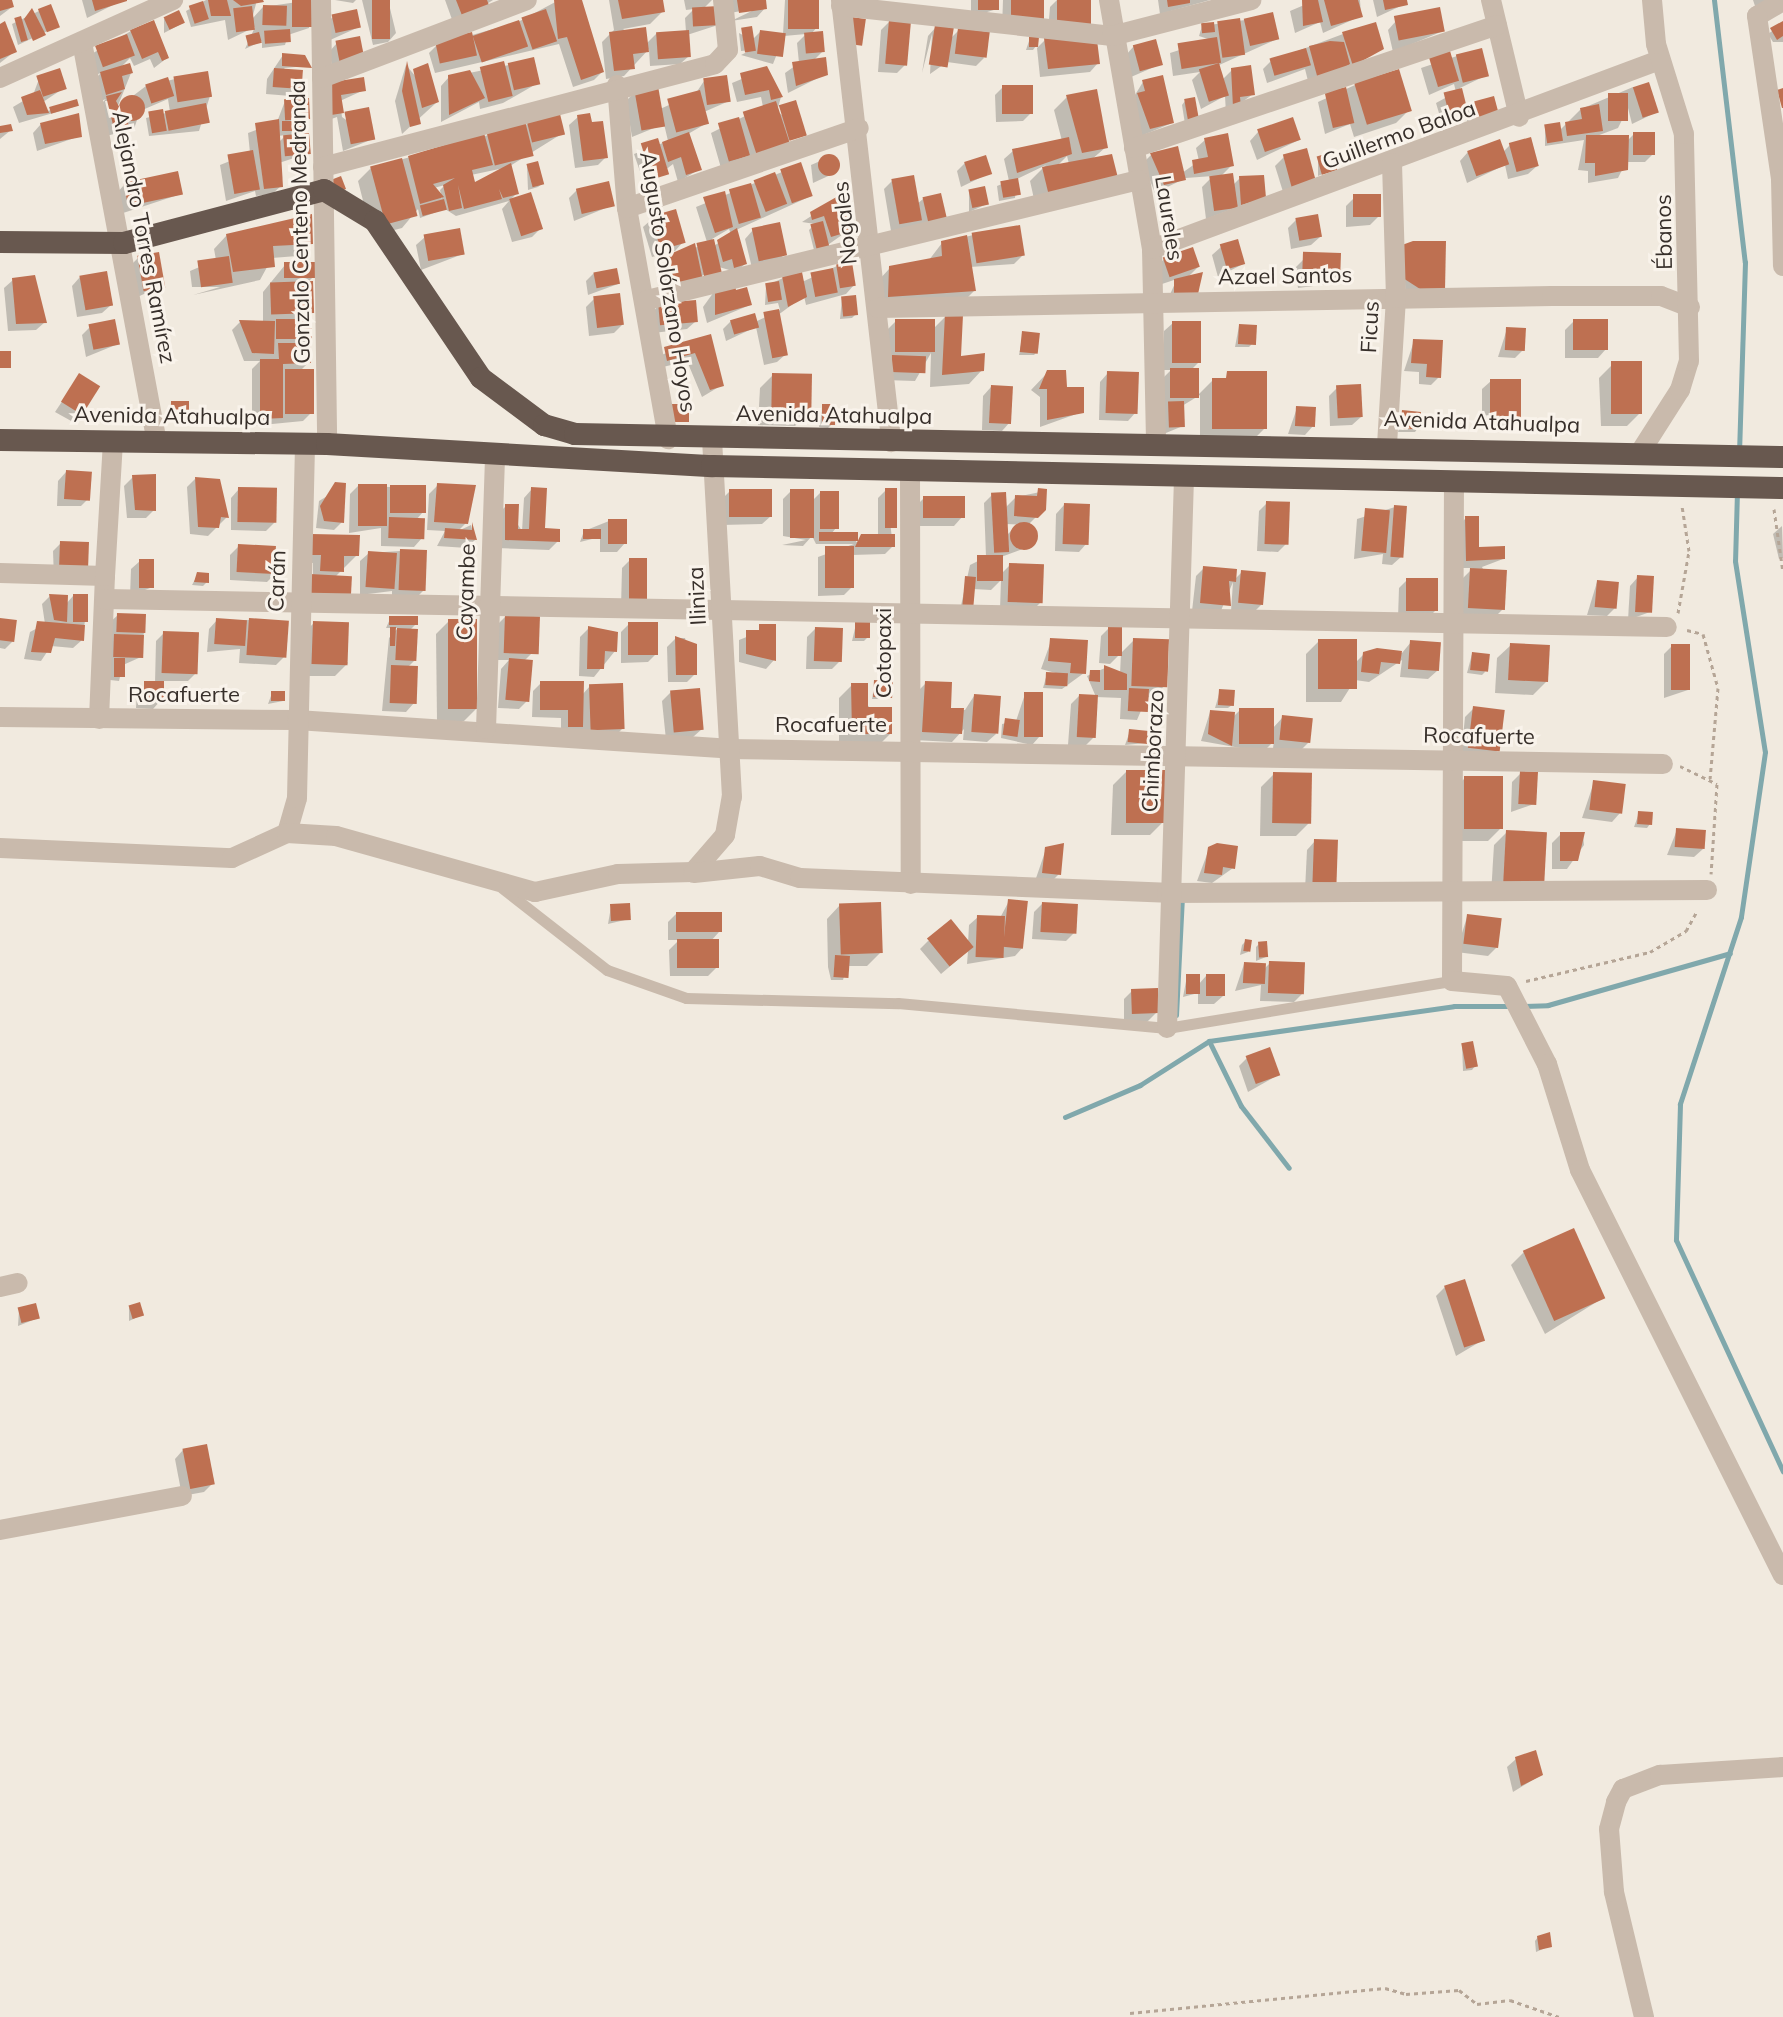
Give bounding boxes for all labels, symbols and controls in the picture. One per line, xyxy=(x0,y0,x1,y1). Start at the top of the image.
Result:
street label: Gonzalo Centeno Medranda xyxy=(284,80,316,364)
street label: Guillermo Baloa xyxy=(1319,95,1479,175)
street label: Alejandro Torres Ramírez xyxy=(107,108,181,366)
street label: Augusto Solórzano Hoyos xyxy=(634,150,702,414)
street label: Laureles xyxy=(1149,174,1189,262)
street label: Nogales xyxy=(828,180,862,266)
street label: Ébanos xyxy=(1650,194,1678,270)
street label: Azael Santos xyxy=(1218,262,1352,290)
street label: Ficus xyxy=(1355,300,1385,354)
street label: Avenida Atahualpa xyxy=(736,400,932,430)
street label: Avenida Atahualpa xyxy=(74,401,270,431)
street label: Avenida Atahualpa xyxy=(1383,405,1581,439)
street label: Cayambe xyxy=(451,543,481,641)
street label: Carán xyxy=(263,550,291,612)
street label: Iliniza xyxy=(682,566,712,626)
street label: Cotopaxi xyxy=(871,608,897,698)
street label: Rocafuerte xyxy=(128,682,240,708)
street label: Chimborazo xyxy=(1137,689,1169,813)
street label: Rocafuerte xyxy=(775,712,887,738)
street label: Rocafuerte xyxy=(1423,722,1535,750)

